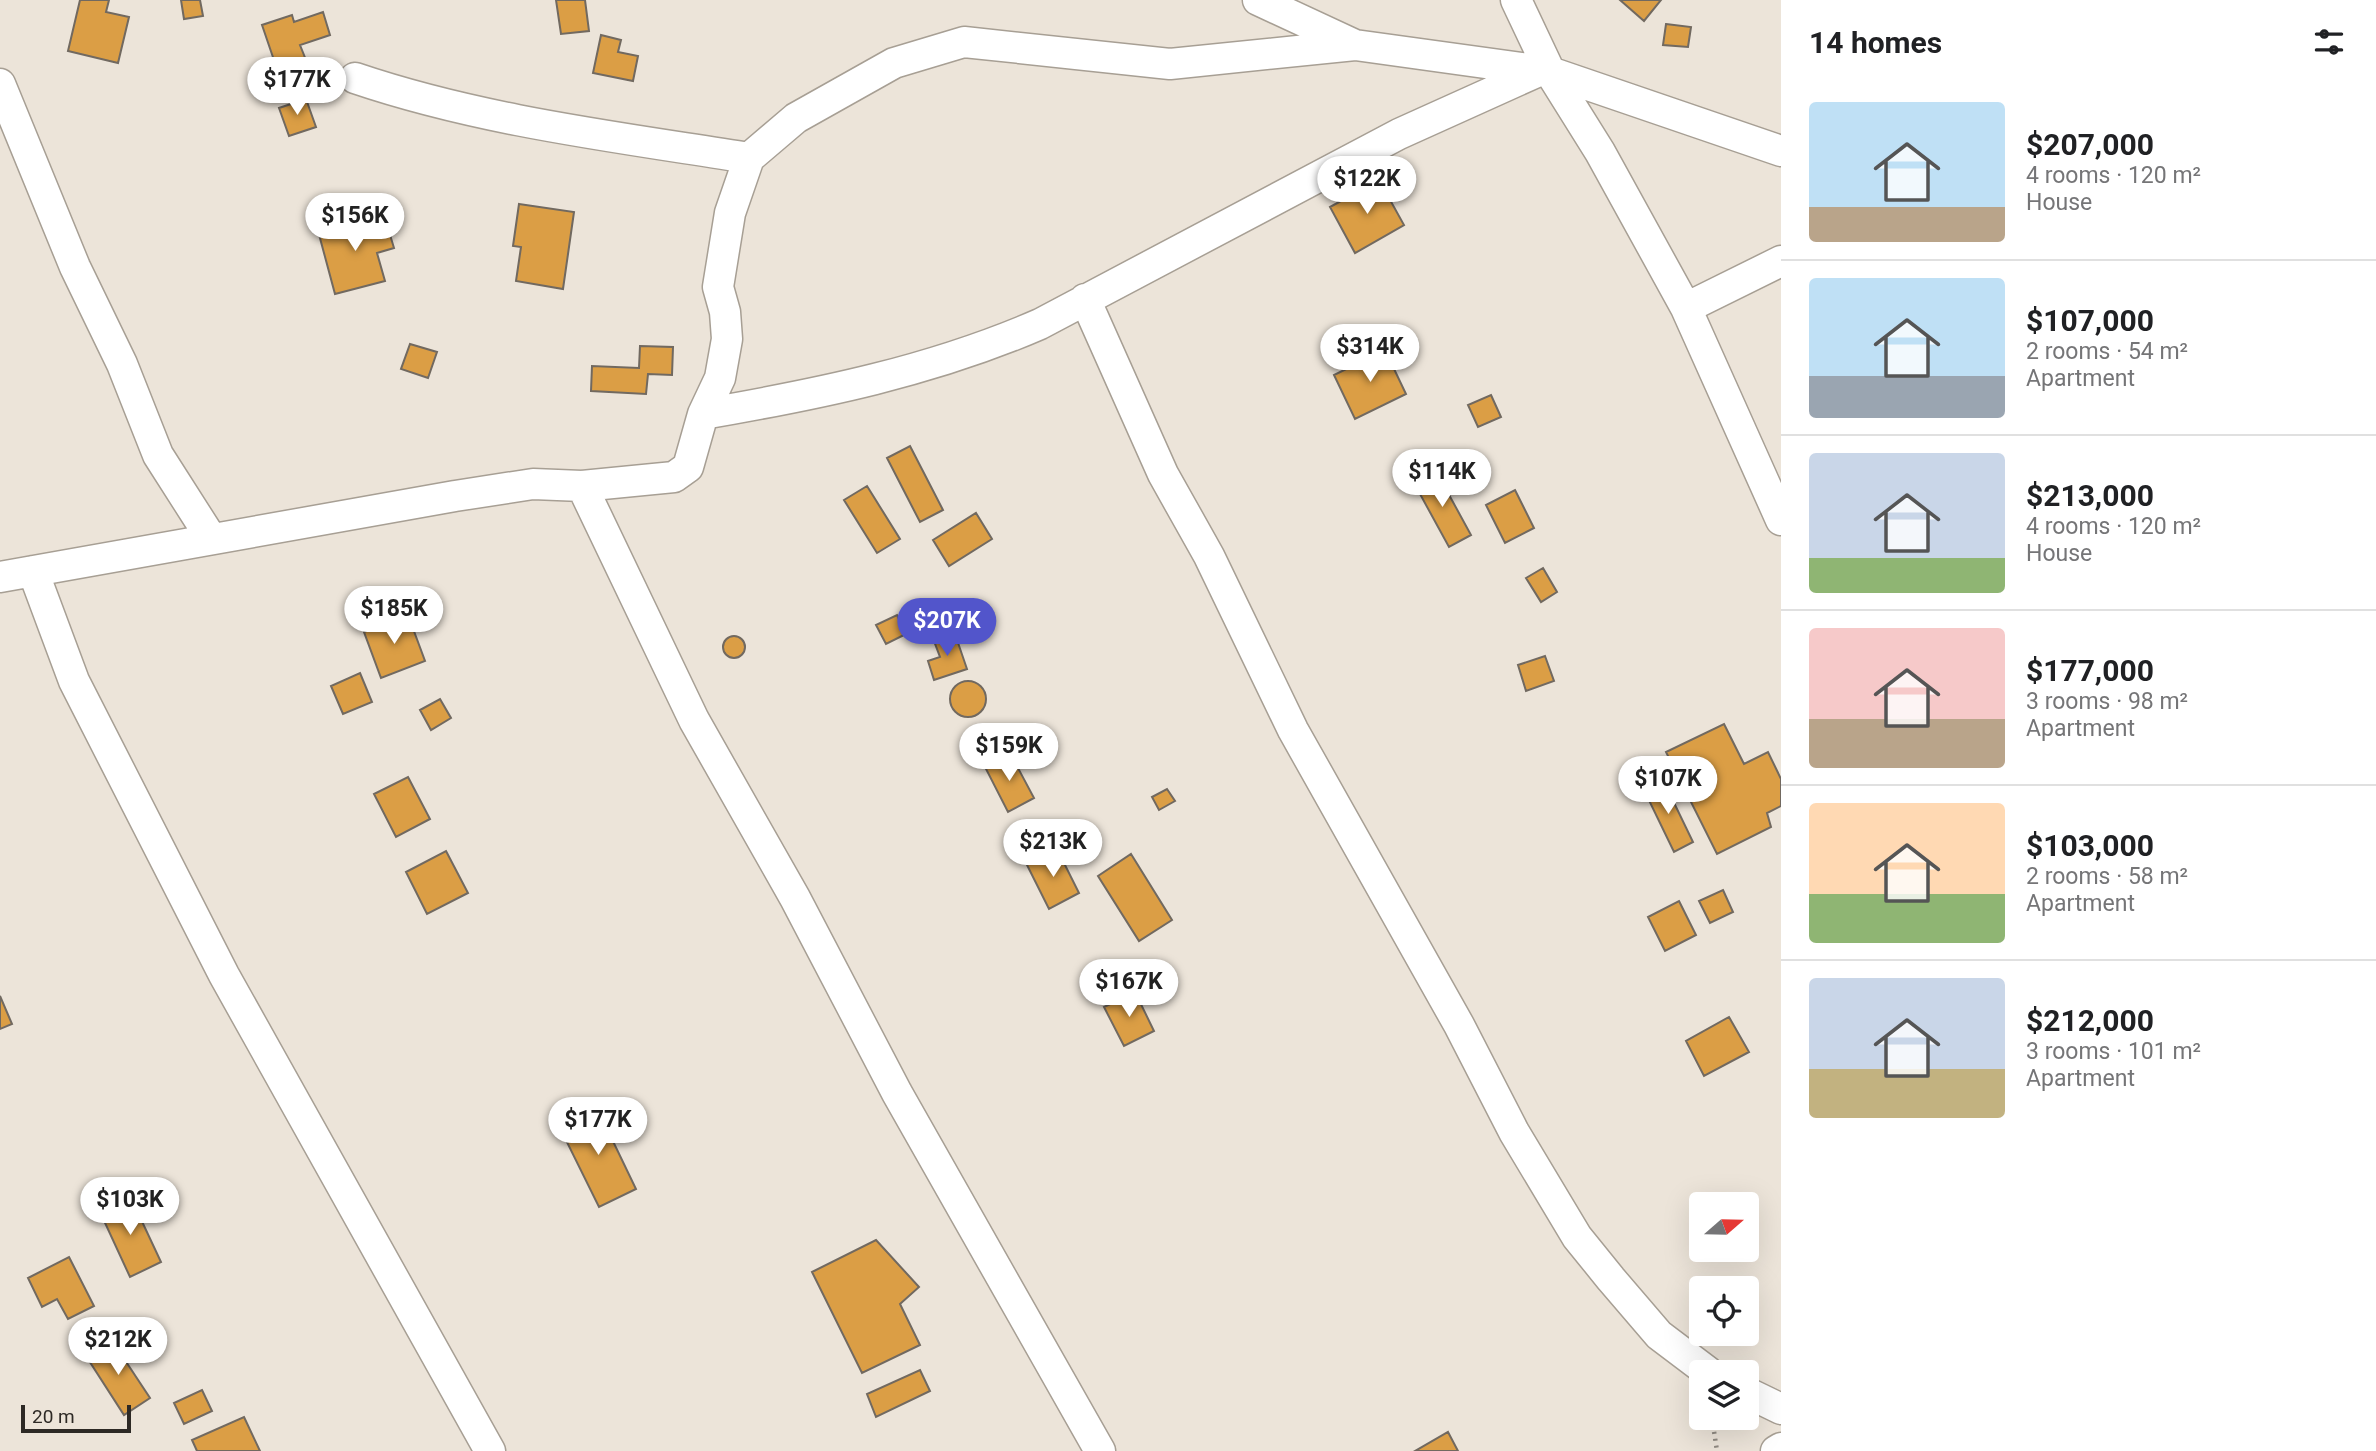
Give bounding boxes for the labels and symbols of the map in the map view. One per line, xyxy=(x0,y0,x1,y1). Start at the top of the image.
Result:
pin: $177K xyxy=(248,58,346,117)
pin: $122K xyxy=(1318,156,1416,216)
pin: $156K xyxy=(306,194,404,253)
pin: $314K xyxy=(1321,324,1419,384)
pin: $114K xyxy=(1393,449,1491,509)
pin: $185K xyxy=(345,586,443,646)
pin: $207K xyxy=(898,598,996,658)
pin: $159K xyxy=(960,724,1058,783)
pin: $107K xyxy=(1619,756,1717,816)
pin: $213K xyxy=(1004,820,1102,879)
pin: $167K xyxy=(1080,960,1178,1019)
pin: $177K xyxy=(549,1098,647,1157)
pin: $103K xyxy=(81,1178,179,1237)
north arrow xyxy=(1689,1192,1759,1262)
pin: $212K xyxy=(69,1318,167,1377)
scale bar xyxy=(21,1402,131,1434)

